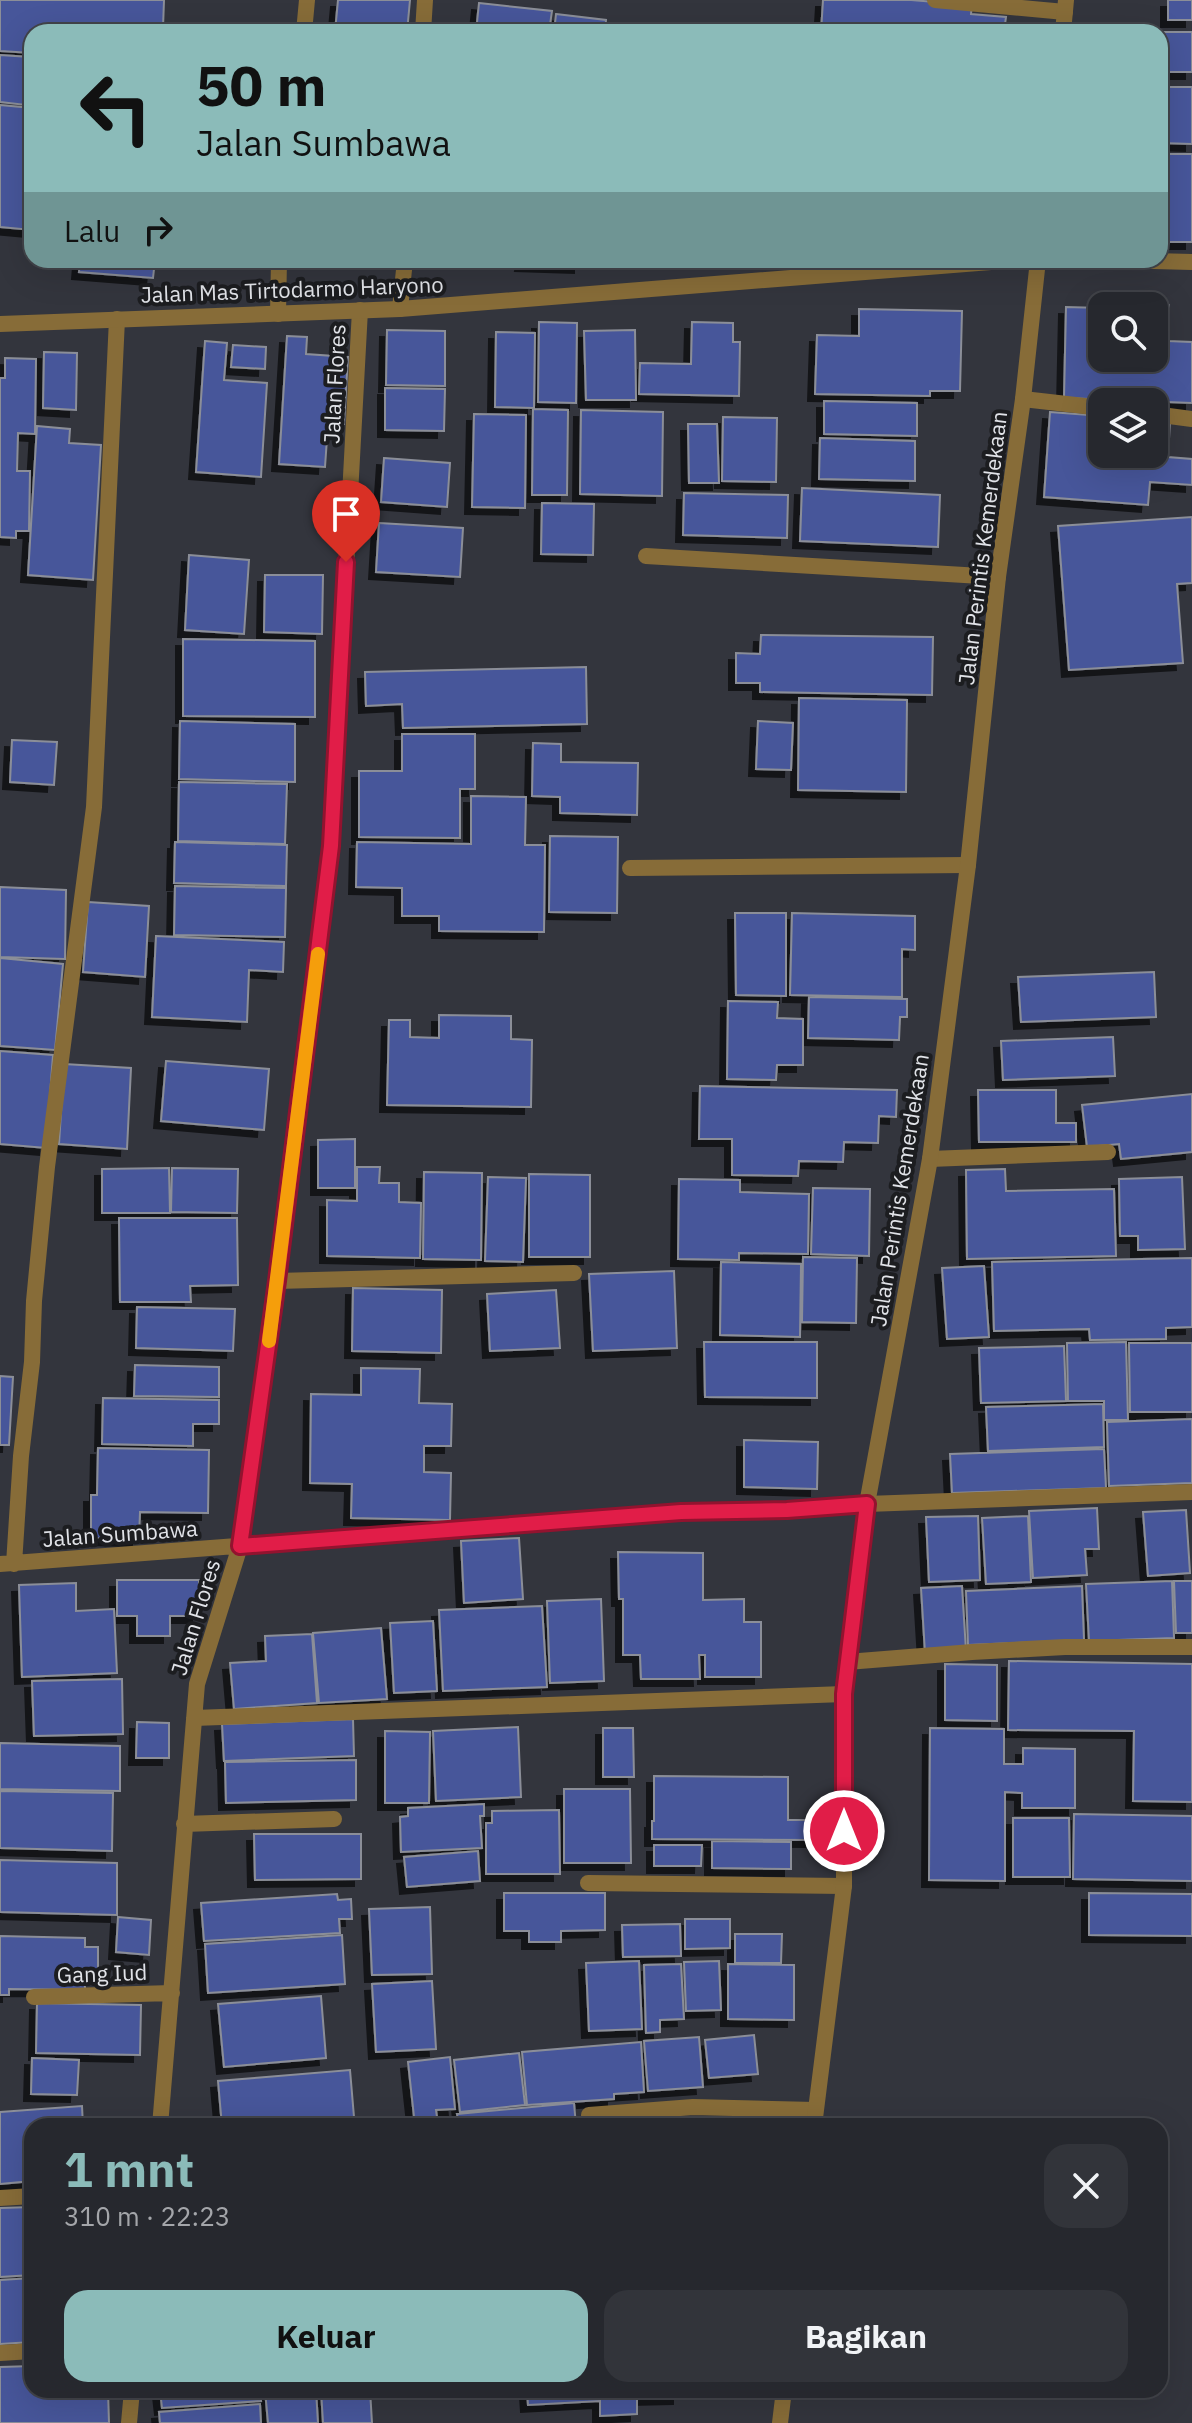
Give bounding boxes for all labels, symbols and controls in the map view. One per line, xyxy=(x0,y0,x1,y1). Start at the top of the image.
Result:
text: 50 m xyxy=(196,49,326,121)
icon: left xyxy=(64,56,168,160)
text: Jalan Sumbawa xyxy=(196,119,451,166)
icon: right xyxy=(136,208,180,252)
text: Lalu xyxy=(64,211,120,250)
street label: Jalan Mas Tirtodarmo Haryono xyxy=(140,269,444,309)
map controls xyxy=(1088,292,1168,468)
button: search xyxy=(1088,292,1168,372)
street label: Jalan Flores xyxy=(316,323,352,445)
button: layers xyxy=(1088,388,1168,468)
street label: Jalan Perintis Kemerdekaan xyxy=(951,409,1013,687)
pin xyxy=(312,480,380,562)
icon: arrive xyxy=(324,492,368,536)
street label: Jalan Perintis Kemerdekaan xyxy=(863,1052,935,1328)
street label: Jalan Sumbawa xyxy=(41,1513,199,1553)
street label: Jalan Flores xyxy=(164,1556,226,1678)
position arrow xyxy=(802,1789,886,1873)
street label: Gang Iud xyxy=(56,1957,148,1989)
text: 1 mnt xyxy=(64,2138,194,2200)
button: close xyxy=(1044,2144,1128,2228)
text: 310 m · 22:23 xyxy=(64,2199,230,2233)
button: Keluar xyxy=(64,2290,588,2382)
button: Bagikan xyxy=(604,2290,1128,2382)

